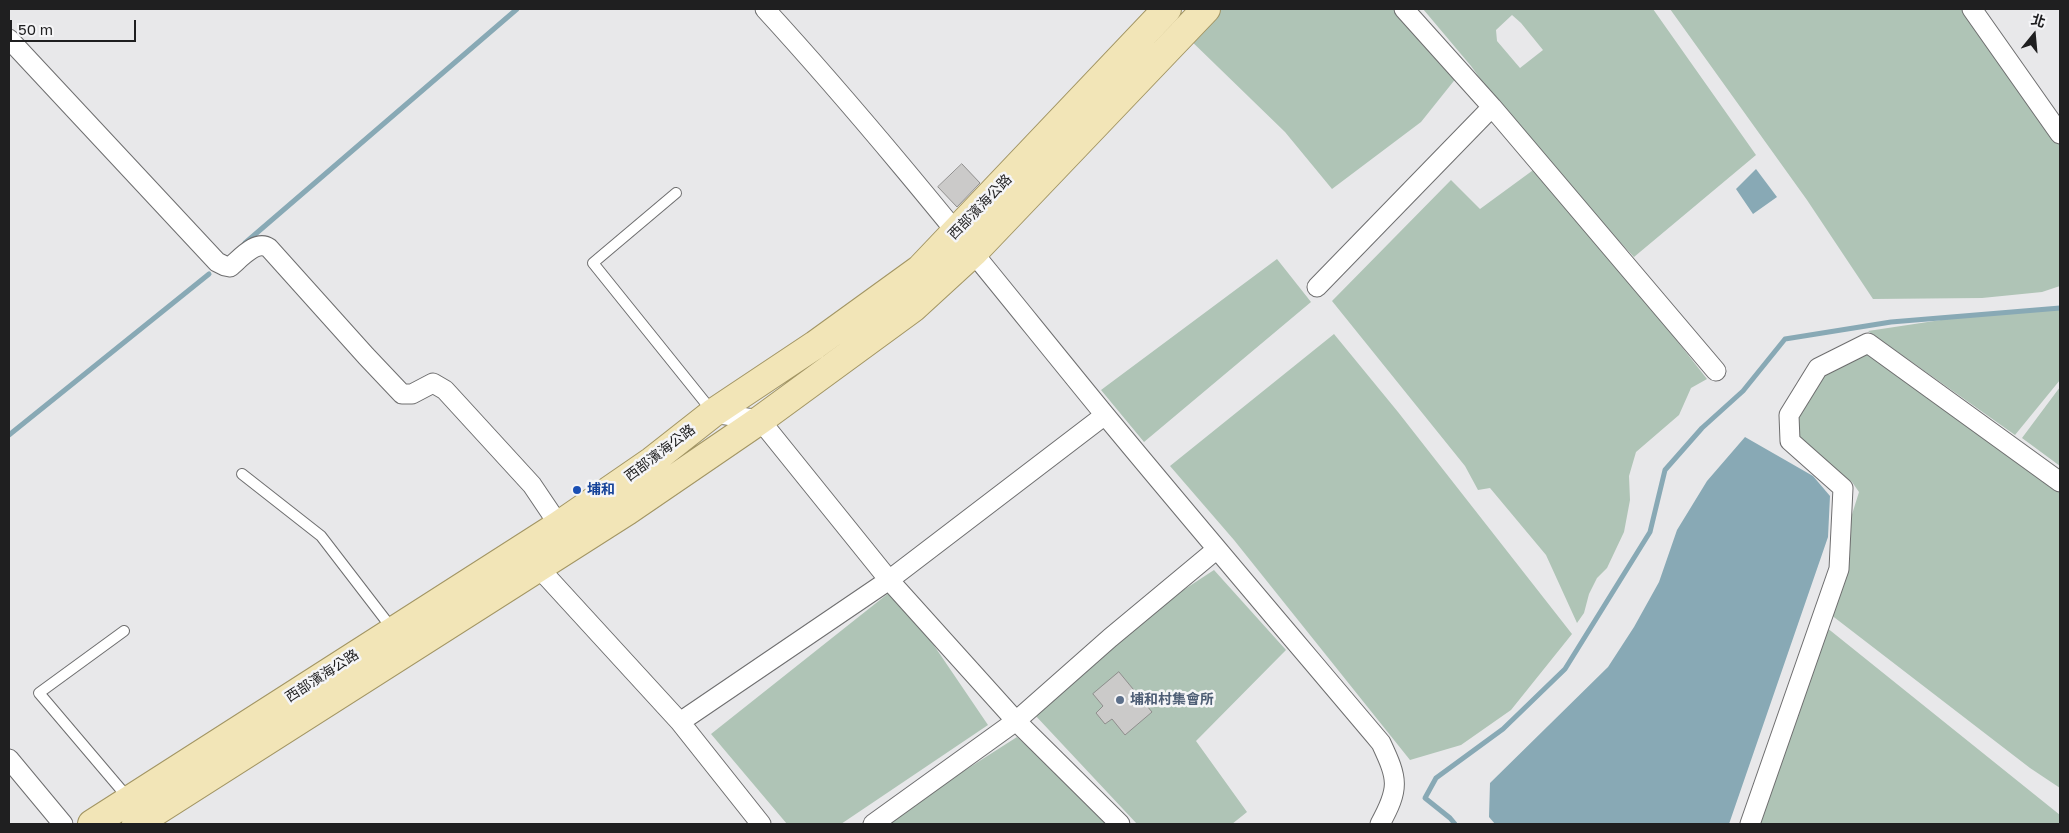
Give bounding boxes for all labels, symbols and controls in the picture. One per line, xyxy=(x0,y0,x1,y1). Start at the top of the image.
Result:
scale bar xyxy=(12,10,139,42)
north arrow xyxy=(2009,10,2059,60)
text: 北 xyxy=(2029,10,2048,30)
text: 50 m xyxy=(18,20,53,38)
street label: 西部濱海公路 xyxy=(945,171,1015,243)
street label: 西部濱海公路 xyxy=(621,421,699,485)
place label: 埔和 xyxy=(587,482,615,498)
marker: 埔和 xyxy=(571,484,583,496)
street label: 西部濱海公路 xyxy=(282,646,362,706)
place label: 埔和村集會所 xyxy=(1130,692,1214,708)
marker: 埔和村集會所 xyxy=(1114,694,1126,706)

